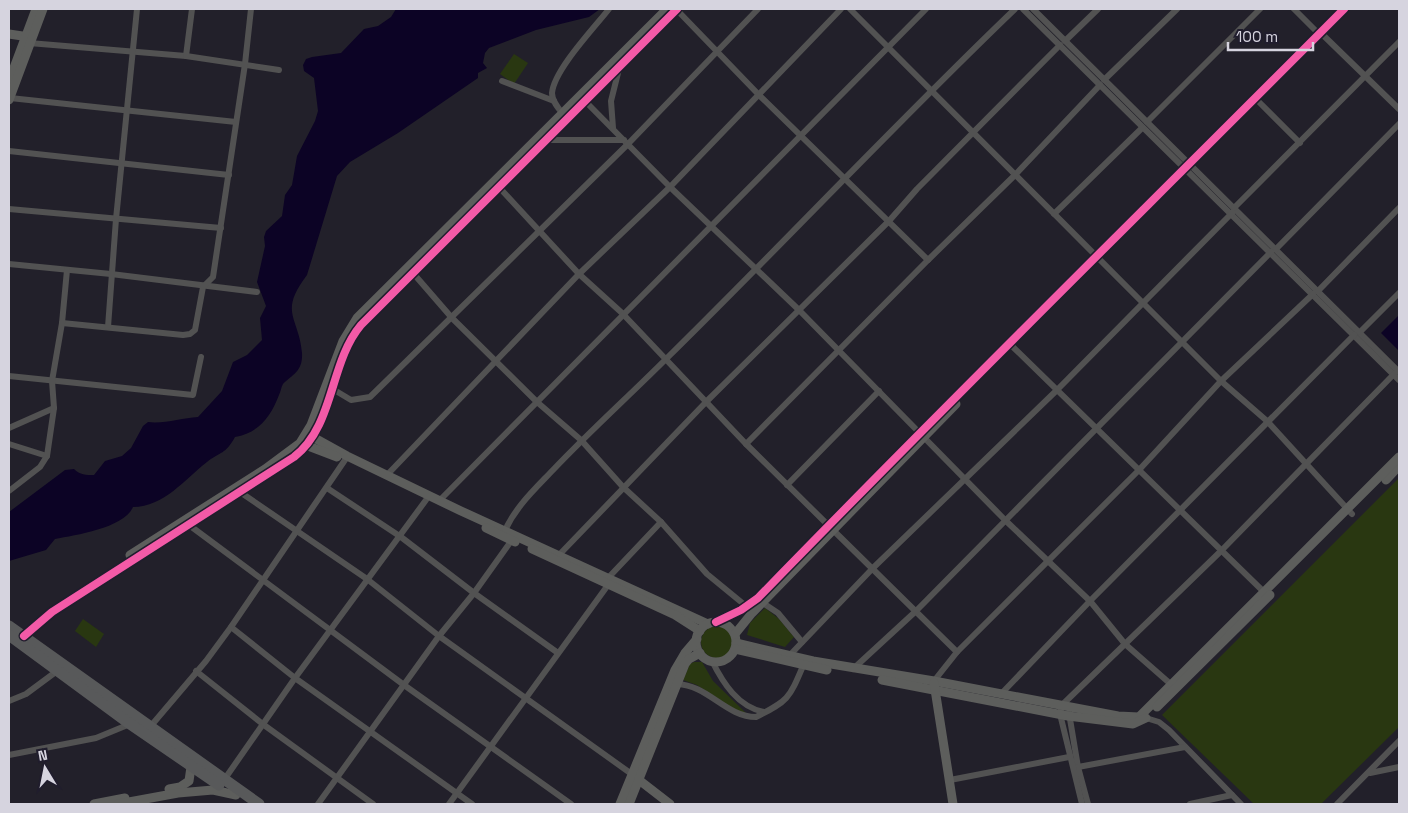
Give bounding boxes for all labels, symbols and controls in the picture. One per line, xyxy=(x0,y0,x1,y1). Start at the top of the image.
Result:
scale bar xyxy=(1228,20,1313,52)
text: 100 m xyxy=(1236,27,1278,46)
north arrow xyxy=(20,743,70,793)
text: N xyxy=(37,746,49,765)

